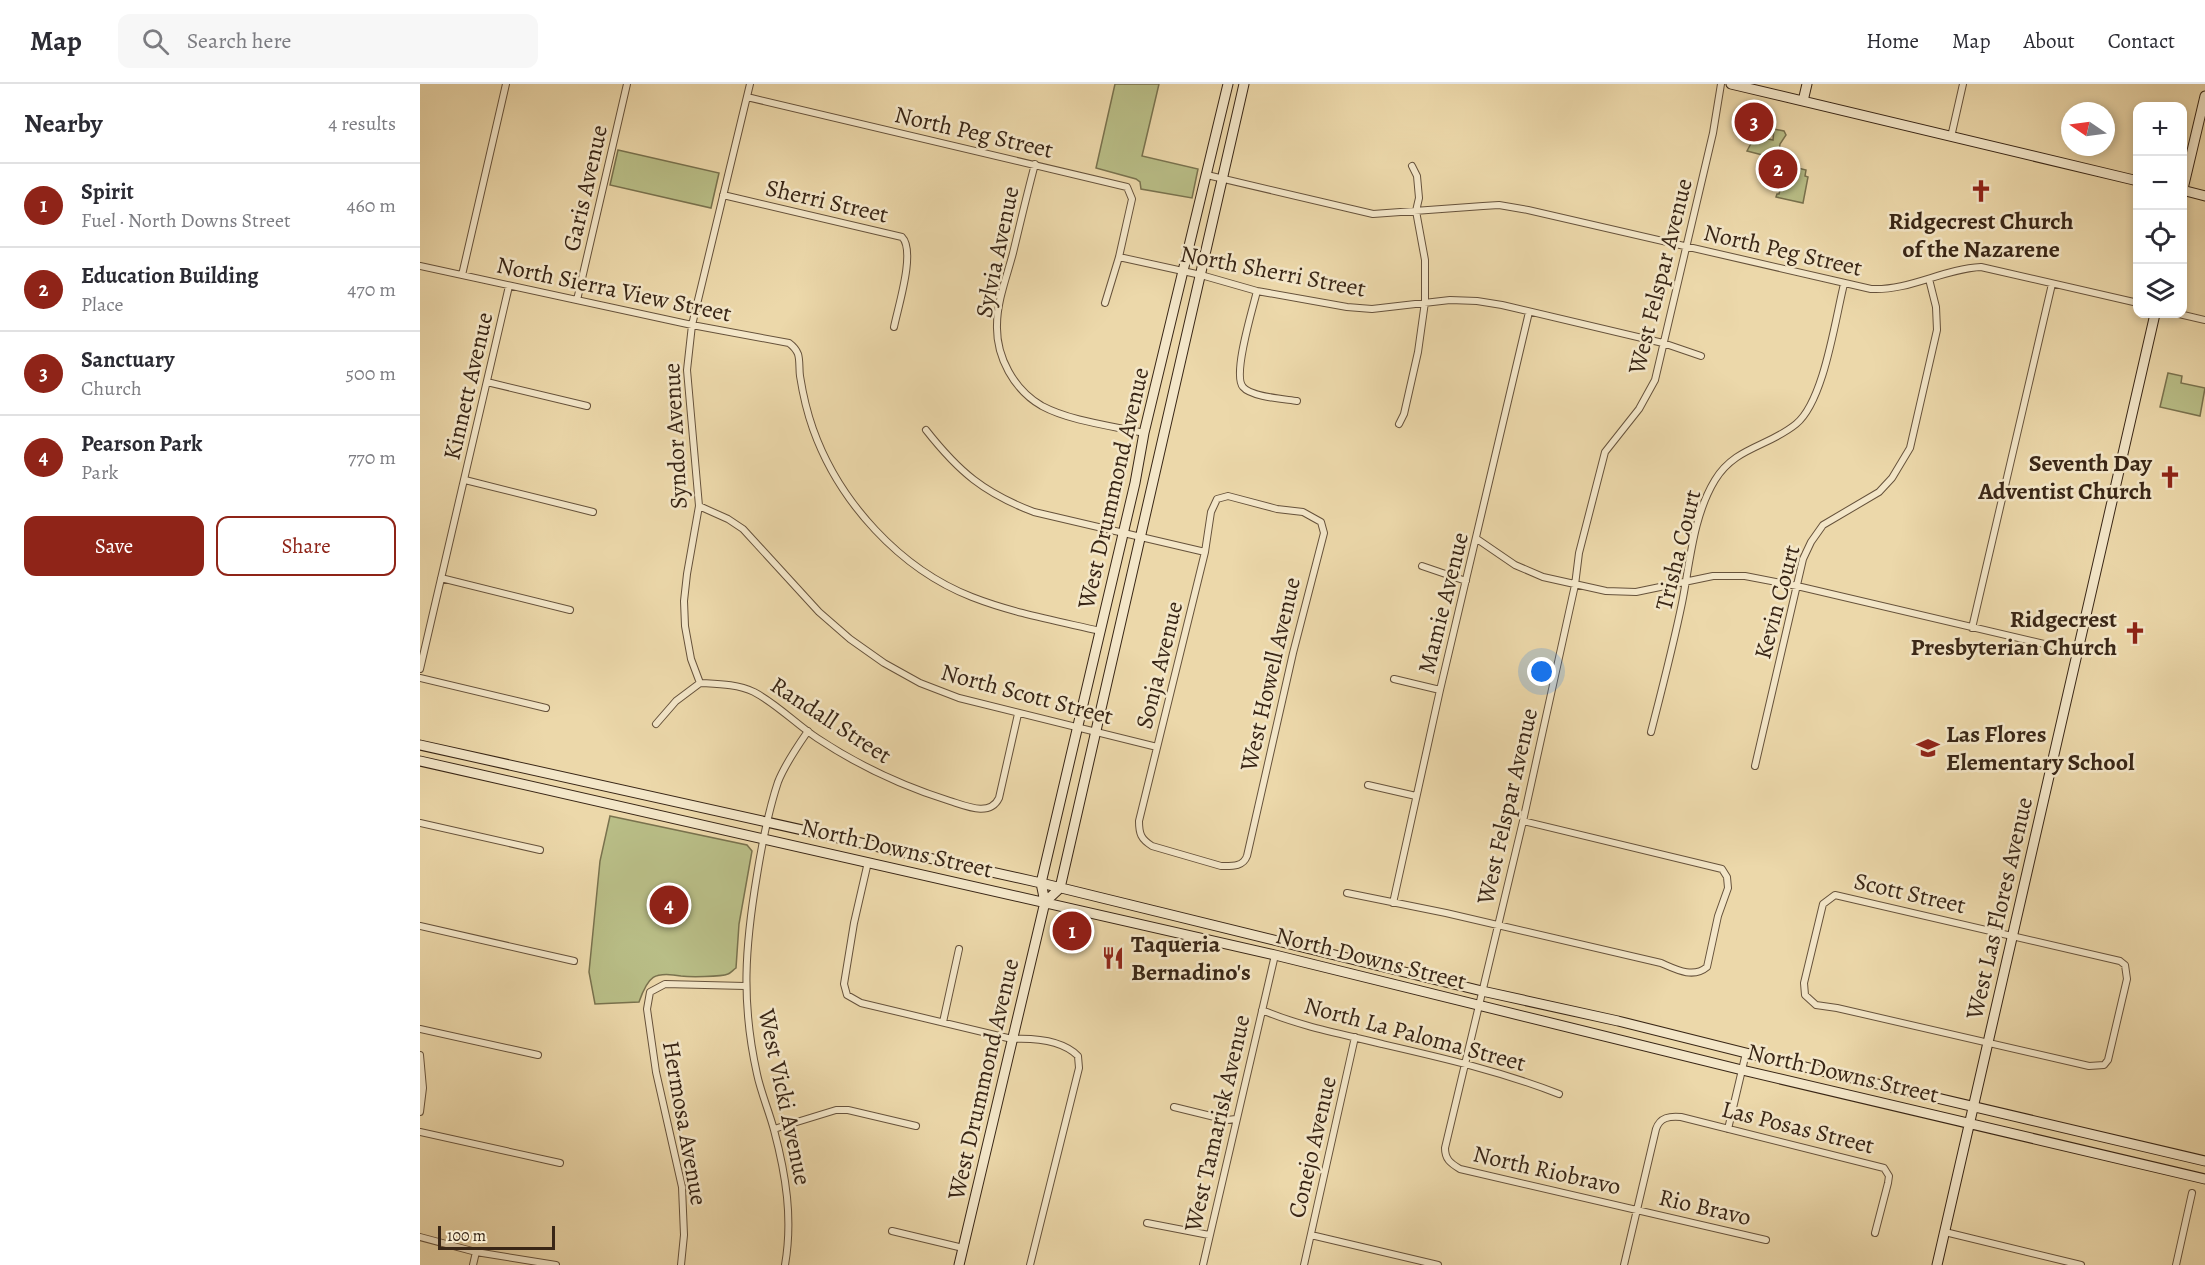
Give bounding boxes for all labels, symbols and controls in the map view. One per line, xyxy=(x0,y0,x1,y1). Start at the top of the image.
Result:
search box xyxy=(118,14,538,68)
text: Map xyxy=(30,22,82,60)
icon: search xyxy=(139,25,172,58)
text: Search here xyxy=(187,26,291,56)
text: Home xyxy=(1866,27,1919,55)
text: Map xyxy=(1952,27,1990,55)
text: About xyxy=(2023,27,2075,55)
text: Contact xyxy=(2108,27,2175,55)
street label: North Peg Street xyxy=(892,98,1057,166)
pin: 3 xyxy=(1734,99,1774,144)
north arrow xyxy=(2061,102,2115,156)
map controls xyxy=(2133,102,2187,318)
button: + xyxy=(2133,102,2187,156)
text: Nearby xyxy=(24,106,103,141)
text: 4 results xyxy=(328,110,396,137)
street label: Garis Avenue xyxy=(555,122,615,254)
pin: 2 xyxy=(1758,146,1798,191)
button: − xyxy=(2133,156,2187,210)
street label: Sherri Street xyxy=(763,171,892,231)
street label: West Felspar Avenue xyxy=(1620,175,1700,378)
text: Spirit xyxy=(81,177,134,207)
church icon: Ridgecrest Church of the Nazarene xyxy=(1968,178,1994,204)
street label: Sylvia Avenue xyxy=(967,183,1027,321)
text: 1 xyxy=(40,192,47,219)
text: 460 m xyxy=(346,192,396,219)
place label: Ridgecrest Church of the Nazarene xyxy=(1888,205,2074,265)
text: Fuel · North Downs Street xyxy=(81,207,291,234)
button: locate xyxy=(2133,210,2187,264)
street label: North Peg Street xyxy=(1701,216,1866,284)
street label: North Sherri Street xyxy=(1177,237,1369,305)
street label: North Sierra View Street xyxy=(494,248,734,330)
text: Education Building xyxy=(81,261,259,291)
button: layers xyxy=(2133,264,2187,318)
text: 2 xyxy=(39,276,48,303)
text: 470 m xyxy=(347,276,396,303)
text: Place xyxy=(81,291,123,318)
street label: Kinnett Avenue xyxy=(435,309,501,463)
text: Sanctuary xyxy=(81,345,174,375)
text: 3 xyxy=(39,360,48,387)
text: 500 m xyxy=(345,360,396,387)
street label: Syndor Avenue xyxy=(655,362,695,510)
street label: West Drummond Avenue xyxy=(1069,364,1156,613)
text: Church xyxy=(81,375,142,402)
text: Pearson Park xyxy=(81,429,202,459)
text: 4 xyxy=(39,444,48,471)
text: 770 m xyxy=(348,444,396,471)
place label: Seventh Day Adventist Church xyxy=(1977,447,2153,507)
text: Park xyxy=(81,459,119,486)
church icon: Seventh Day Adventist Church xyxy=(2157,464,2183,490)
street label: Trisha Court xyxy=(1648,486,1708,614)
button: Save xyxy=(24,516,204,576)
button: Share xyxy=(216,516,396,576)
street label: Mamie Avenue xyxy=(1410,529,1476,677)
street label: Kevin Court xyxy=(1746,541,1808,663)
street label: West Howell Avenue xyxy=(1232,574,1308,775)
street label: Sonja Avenue xyxy=(1128,598,1190,732)
place label: Ridgecrest Presbyterian Church xyxy=(1910,603,2117,663)
church icon: Ridgecrest Presbyterian Church xyxy=(2122,620,2148,646)
street label: North Scott Street xyxy=(937,656,1117,732)
your location xyxy=(1527,657,1556,686)
street label: Randall Street xyxy=(764,669,898,771)
street label: West Felspar Avenue xyxy=(1469,705,1545,908)
place label: Las Flores Elementary School xyxy=(1946,718,2135,778)
school or university icon: Las Flores Elementary School xyxy=(1915,735,1941,761)
street label: West Las Flores Avenue xyxy=(1958,794,2040,1023)
street label: North Downs Street xyxy=(798,810,996,886)
street label: Scott Street xyxy=(1851,865,1969,921)
pin: 4 xyxy=(650,882,688,928)
pin: 1 xyxy=(1052,908,1092,954)
street label: North Downs Street xyxy=(1272,919,1470,997)
place label: Taqueria Bernadino's xyxy=(1131,928,1251,988)
restaurant icon: Taqueria Bernadino's xyxy=(1100,945,1126,971)
street label: West Drummond Avenue xyxy=(939,955,1026,1204)
street label: North La Paloma Street xyxy=(1301,989,1529,1079)
street label: West Vicki Avenue xyxy=(751,1005,819,1188)
street label: West Tamarisk Avenue xyxy=(1176,1011,1258,1236)
street label: North Downs Street xyxy=(1744,1035,1942,1111)
street label: Hermosa Avenue xyxy=(655,1038,715,1208)
street label: Conejo Avenue xyxy=(1280,1073,1344,1221)
street label: Las Posas Street xyxy=(1718,1093,1878,1161)
street label: North Riobravo xyxy=(1470,1137,1624,1203)
street label: Rio Bravo xyxy=(1656,1181,1754,1233)
scale bar xyxy=(438,1223,555,1250)
text: 100 m xyxy=(447,1225,486,1247)

